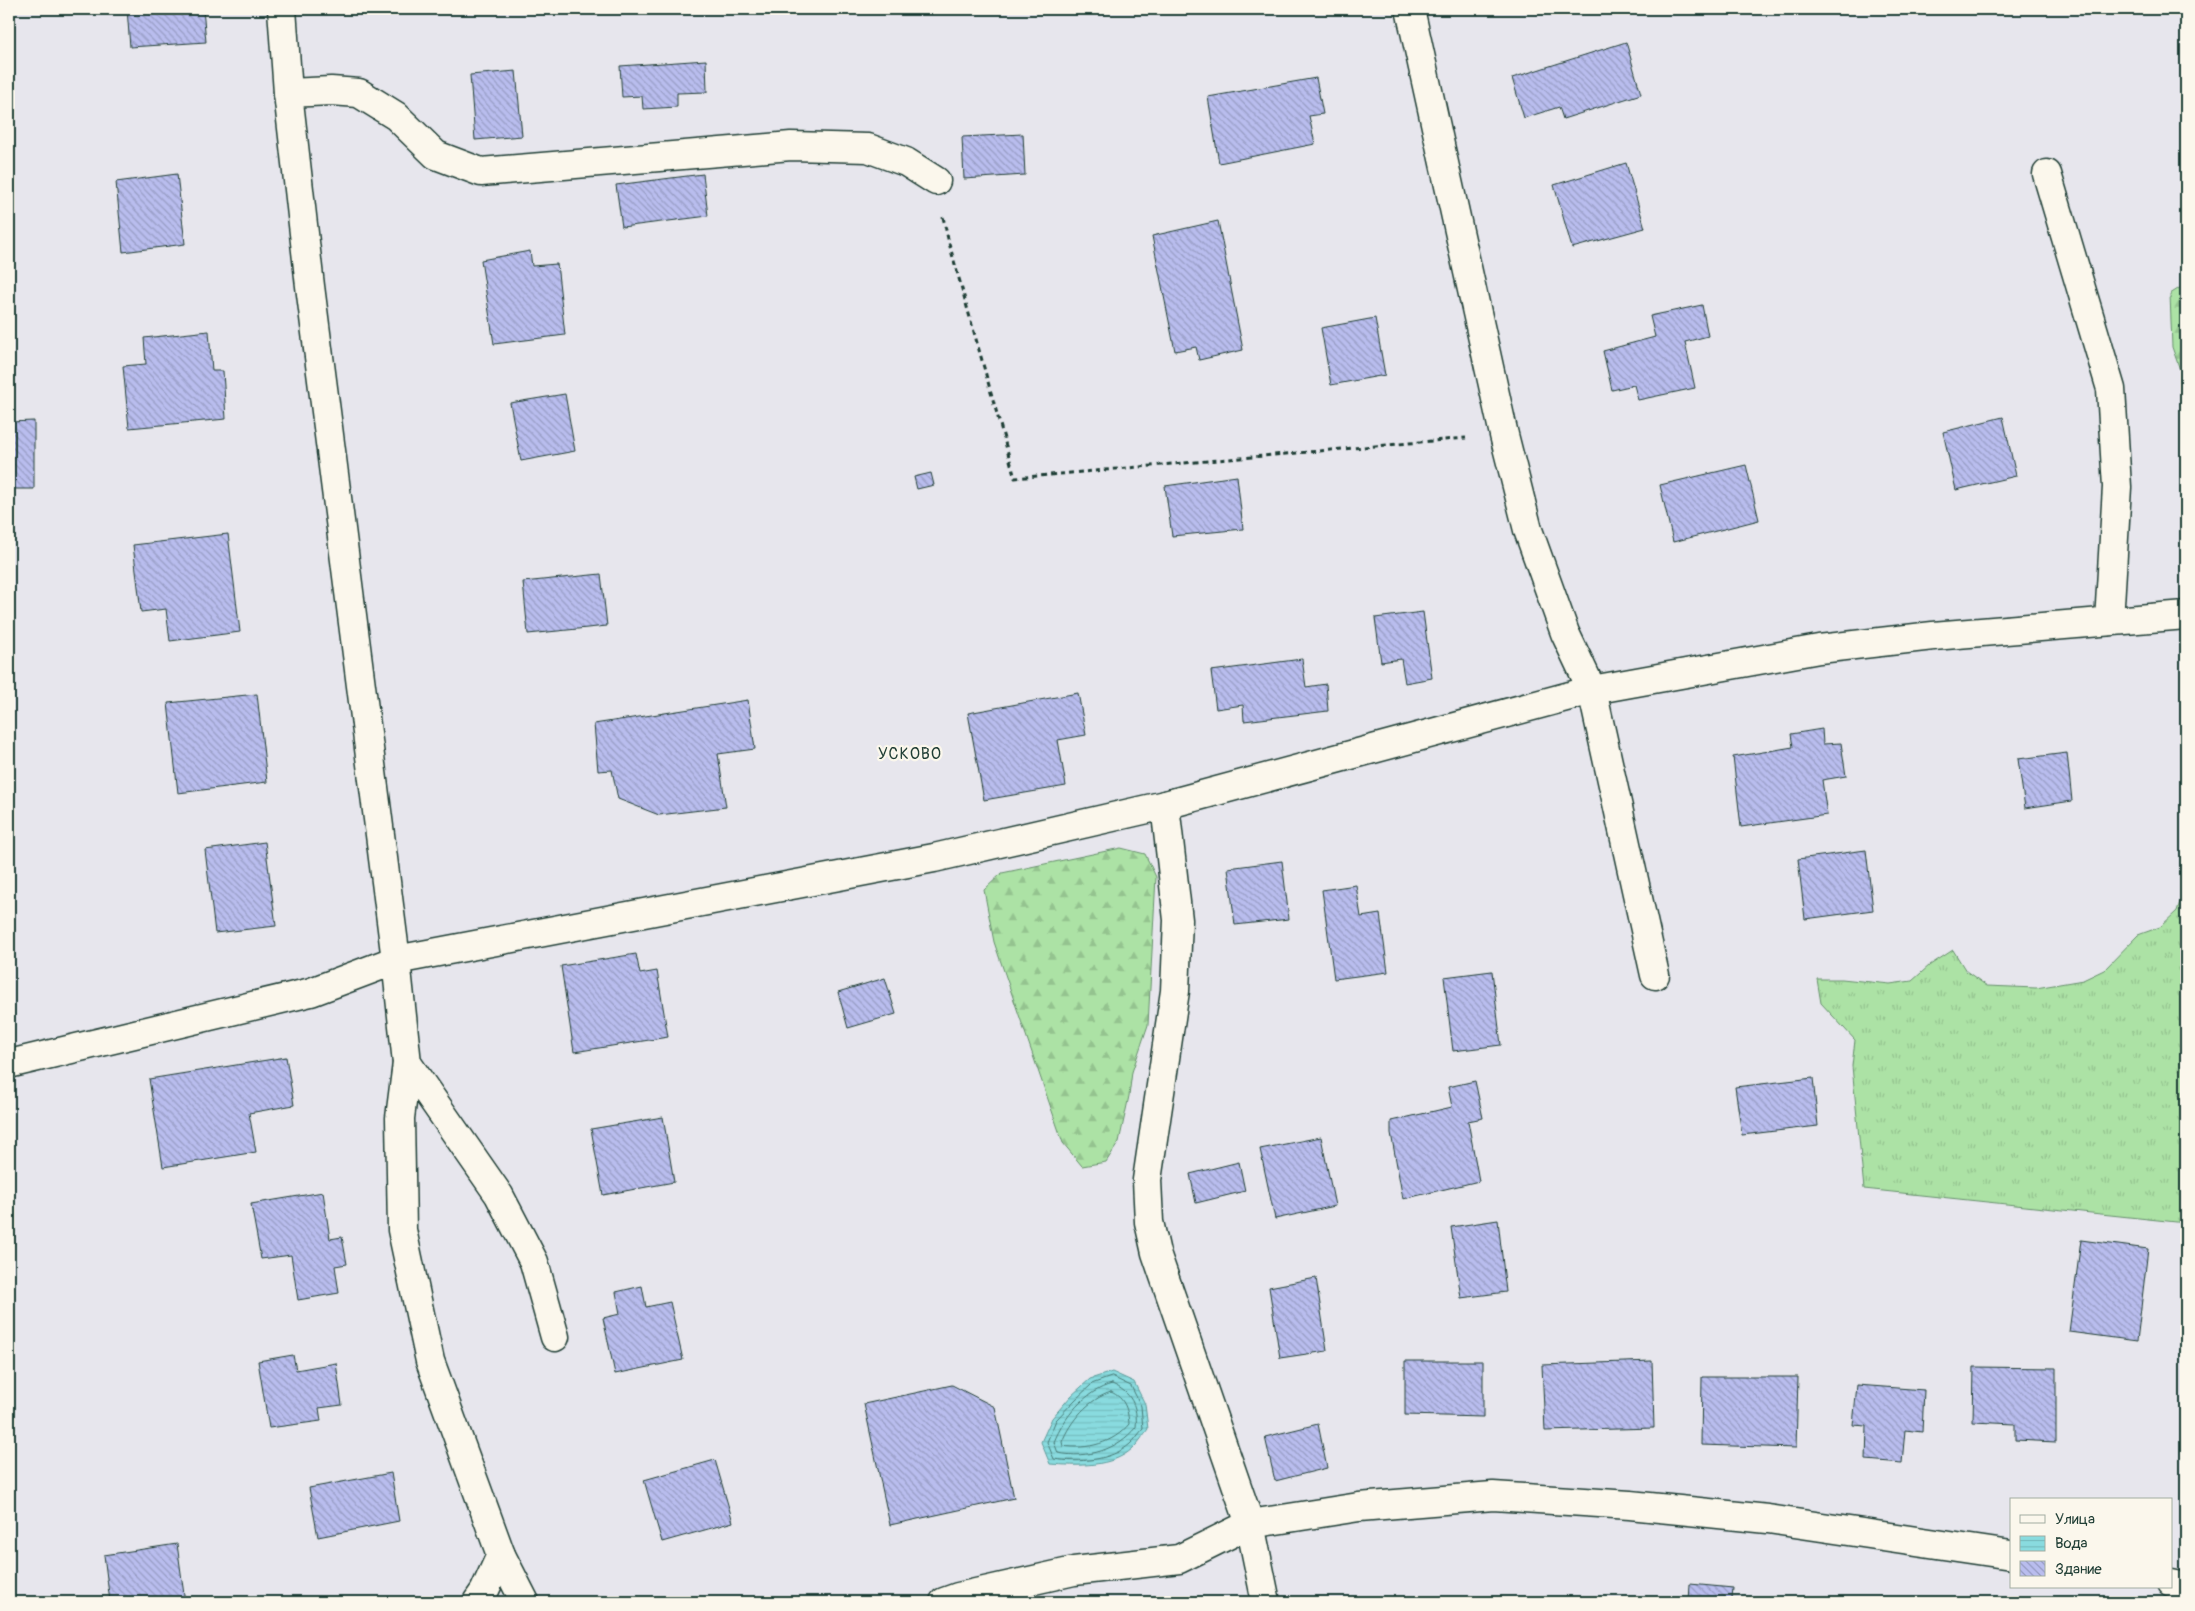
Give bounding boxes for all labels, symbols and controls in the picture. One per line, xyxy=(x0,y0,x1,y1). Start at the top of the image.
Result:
district label: УСКОВО xyxy=(878,744,942,764)
legend xyxy=(2010,1498,2172,1588)
text: Улица xyxy=(2055,1510,2095,1529)
text: Вода xyxy=(2055,1534,2088,1553)
text: Здание xyxy=(2055,1560,2102,1579)

